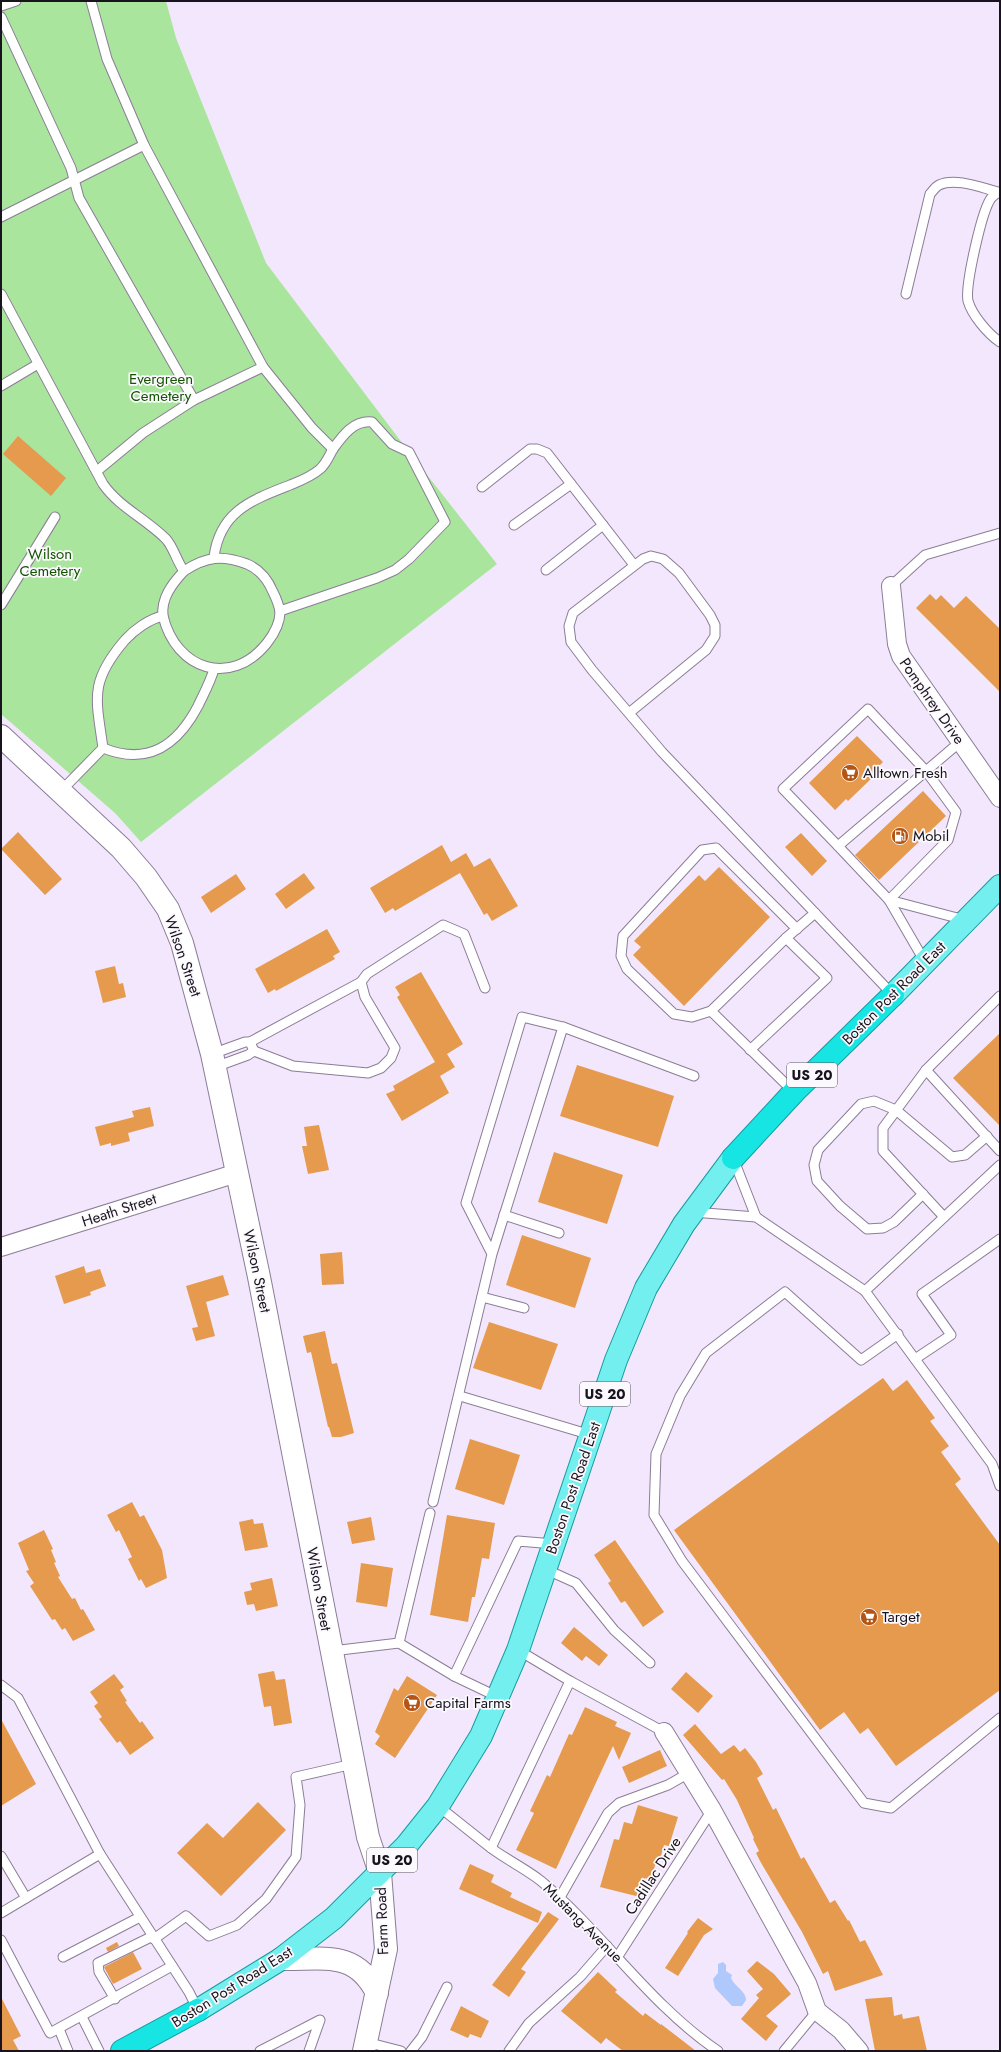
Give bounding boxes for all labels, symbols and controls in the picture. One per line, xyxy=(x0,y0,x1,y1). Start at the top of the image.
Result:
park label: Evergreen Cemetery xyxy=(129,368,193,407)
park label: Wilson Cemetery xyxy=(20,543,81,582)
street label: Pomphrey Drive xyxy=(894,653,970,749)
place label: Alltown Fresh xyxy=(863,762,948,784)
supermarket icon: Alltown Fresh xyxy=(840,763,860,783)
place label: Mobil xyxy=(913,825,949,847)
fuel station icon: Mobil xyxy=(890,826,910,846)
street label: Wilson Street xyxy=(159,912,207,1000)
street label: Boston Post Road East xyxy=(837,936,951,1050)
road number: US 20 xyxy=(787,1063,837,1087)
street label: Heath Street xyxy=(79,1187,160,1232)
street label: Wilson Street xyxy=(237,1227,277,1315)
road number: US 20 xyxy=(580,1382,630,1406)
street label: Boston Post Road East xyxy=(540,1418,606,1557)
street label: Wilson Street xyxy=(301,1545,337,1633)
place label: Target xyxy=(882,1606,920,1628)
supermarket icon: Target xyxy=(859,1607,879,1627)
place label: Capital Farms xyxy=(425,1692,511,1714)
supermarket icon: Capital Farms xyxy=(402,1693,422,1713)
street label: Cadillac Drive xyxy=(620,1832,687,1919)
road number: US 20 xyxy=(367,1848,417,1872)
street label: Mustang Avenue xyxy=(538,1878,628,1968)
street label: Farm Road xyxy=(370,1887,394,1955)
street label: Boston Post Road East xyxy=(167,1941,297,2033)

